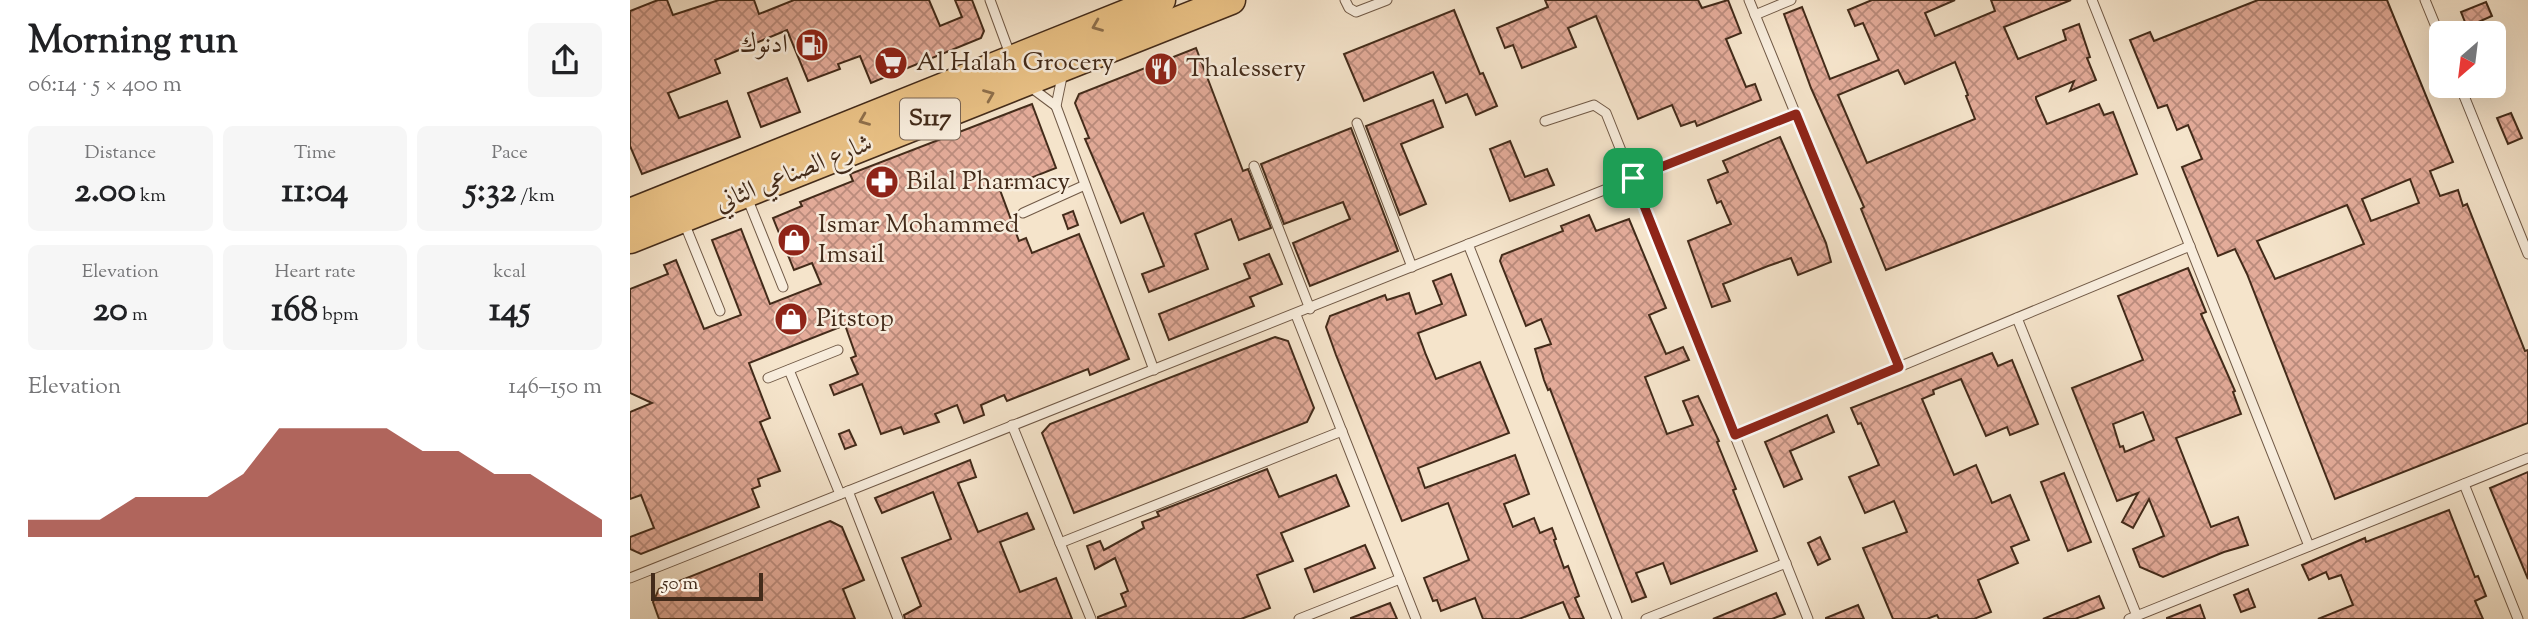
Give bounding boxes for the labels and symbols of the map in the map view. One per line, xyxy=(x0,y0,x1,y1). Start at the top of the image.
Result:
one-way arrow xyxy=(1092,17,1104,31)
north arrow xyxy=(2429,21,2506,98)
fuel station icon: ادنوك xyxy=(793,26,831,64)
place label: ادنوك xyxy=(740,27,788,64)
supermarket icon: Al Halah Grocery xyxy=(872,44,910,82)
place label: Al Halah Grocery xyxy=(916,45,1114,82)
restaurant icon: Thalessery xyxy=(1142,50,1180,88)
place label: Thalessery xyxy=(1186,51,1306,88)
one-way arrow xyxy=(982,89,994,103)
road number: S117 xyxy=(900,98,960,140)
one-way arrow xyxy=(858,111,870,125)
street label: شارع الصناعي الثاني xyxy=(710,126,879,223)
pin xyxy=(1603,148,1663,208)
pharmacy icon: Bilal Pharmacy xyxy=(863,163,901,201)
place label: Bilal Pharmacy xyxy=(906,164,1070,201)
place label: Ismar Mohammed Imsail xyxy=(818,207,1020,274)
shop icon: Ismar Mohammed Imsail xyxy=(775,221,813,259)
shop icon: Pitstop xyxy=(772,300,810,338)
place label: Pitstop xyxy=(816,301,894,338)
scale bar xyxy=(651,570,763,602)

